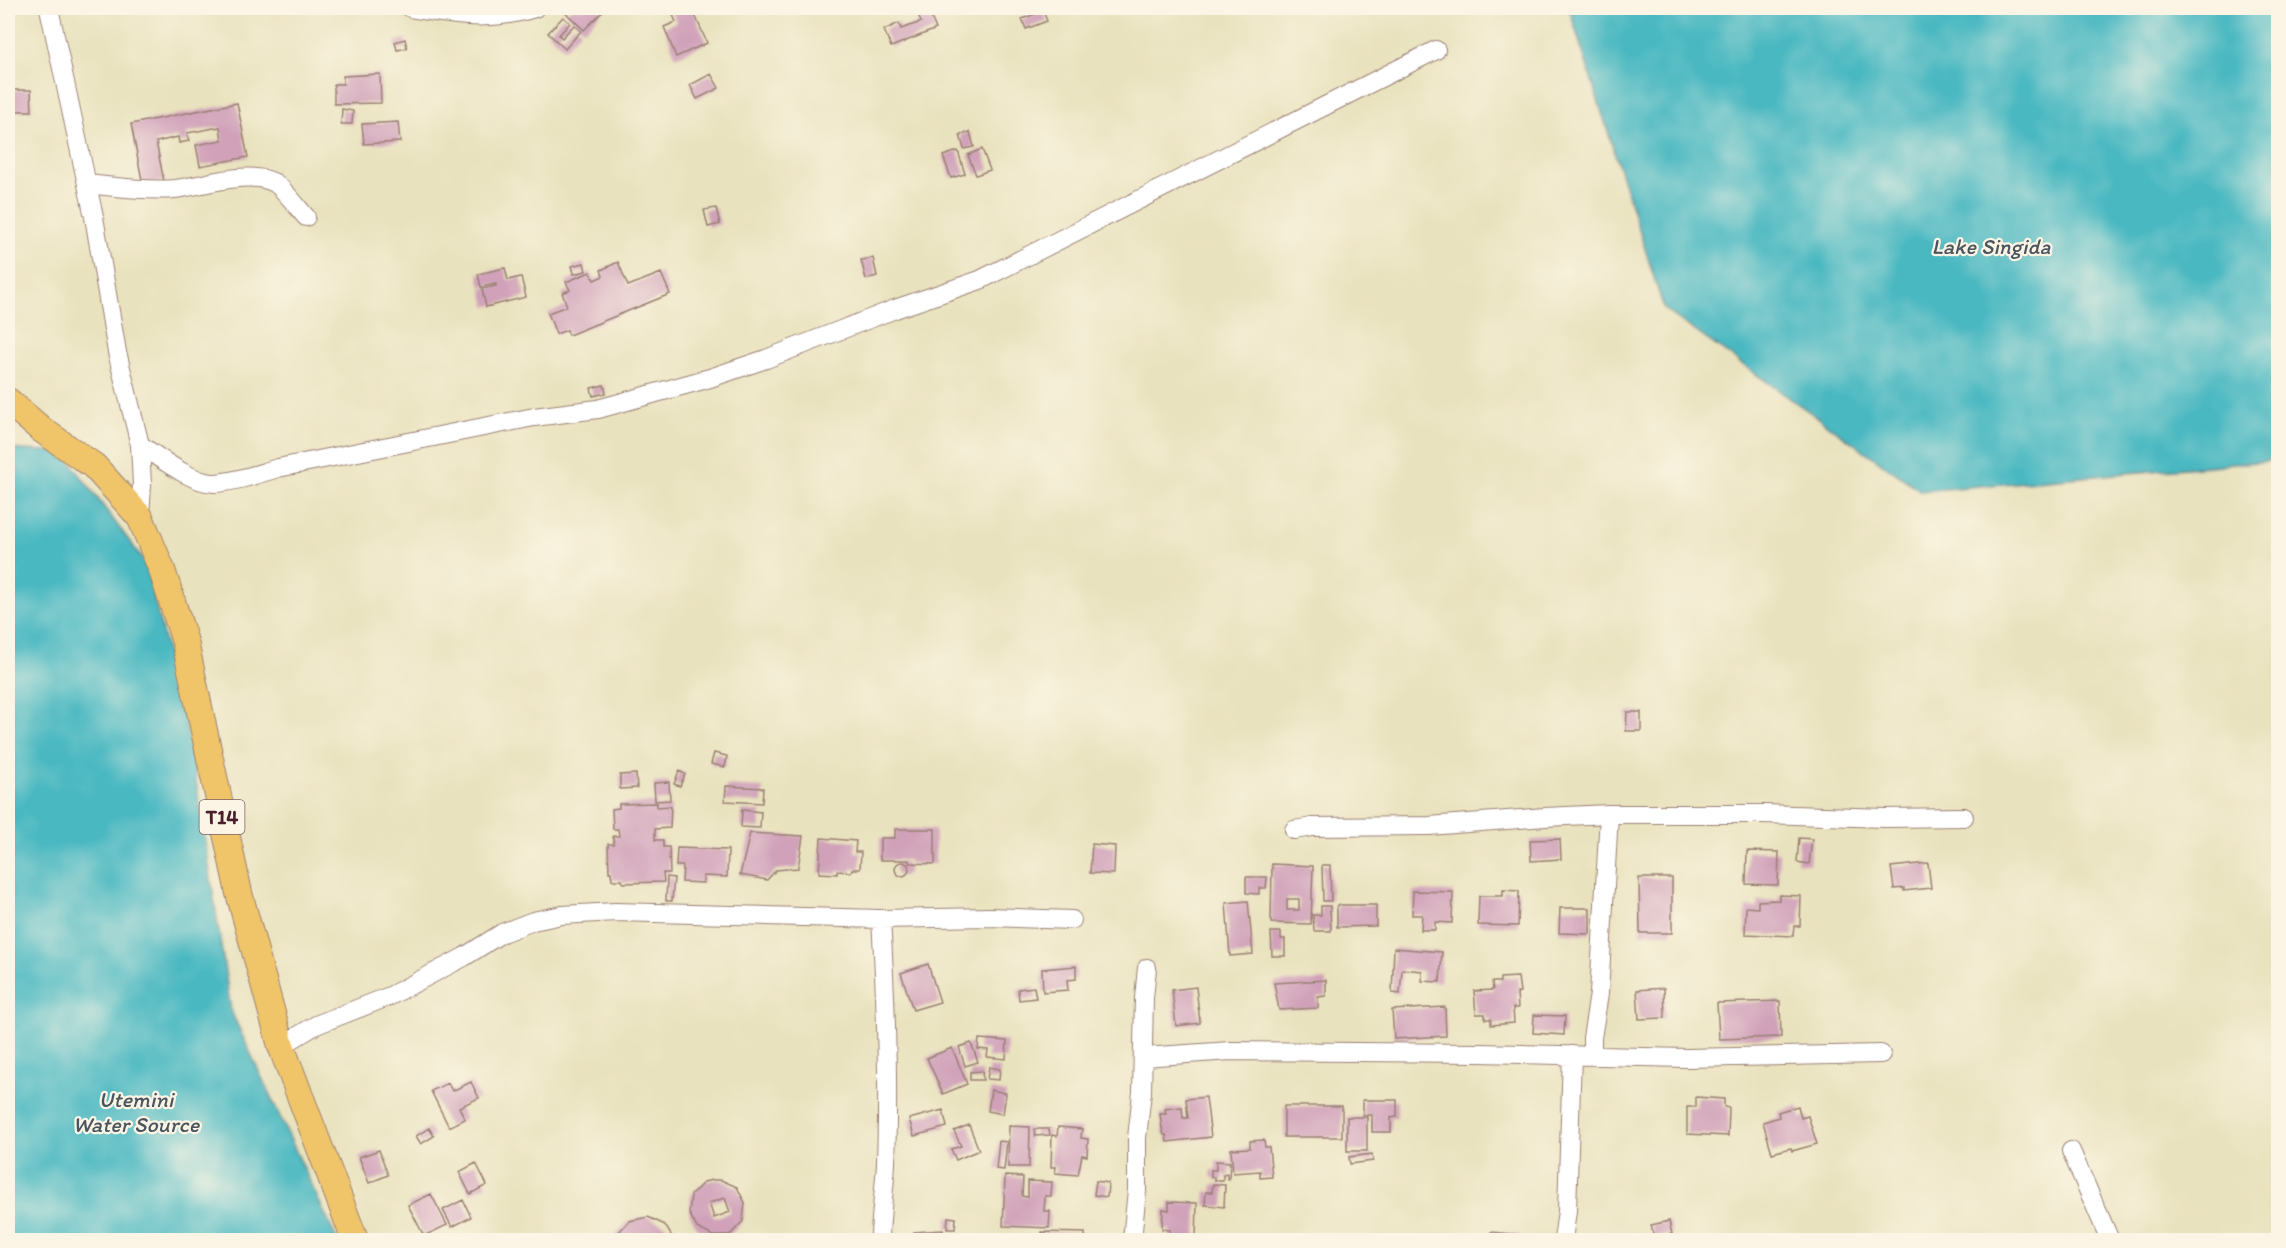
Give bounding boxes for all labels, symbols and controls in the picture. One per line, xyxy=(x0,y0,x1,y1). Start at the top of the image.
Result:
water label: Lake Singida xyxy=(1932,233,2052,260)
road number: T14 xyxy=(200,800,244,834)
water label: Utemini Water Source xyxy=(73,1086,201,1138)

